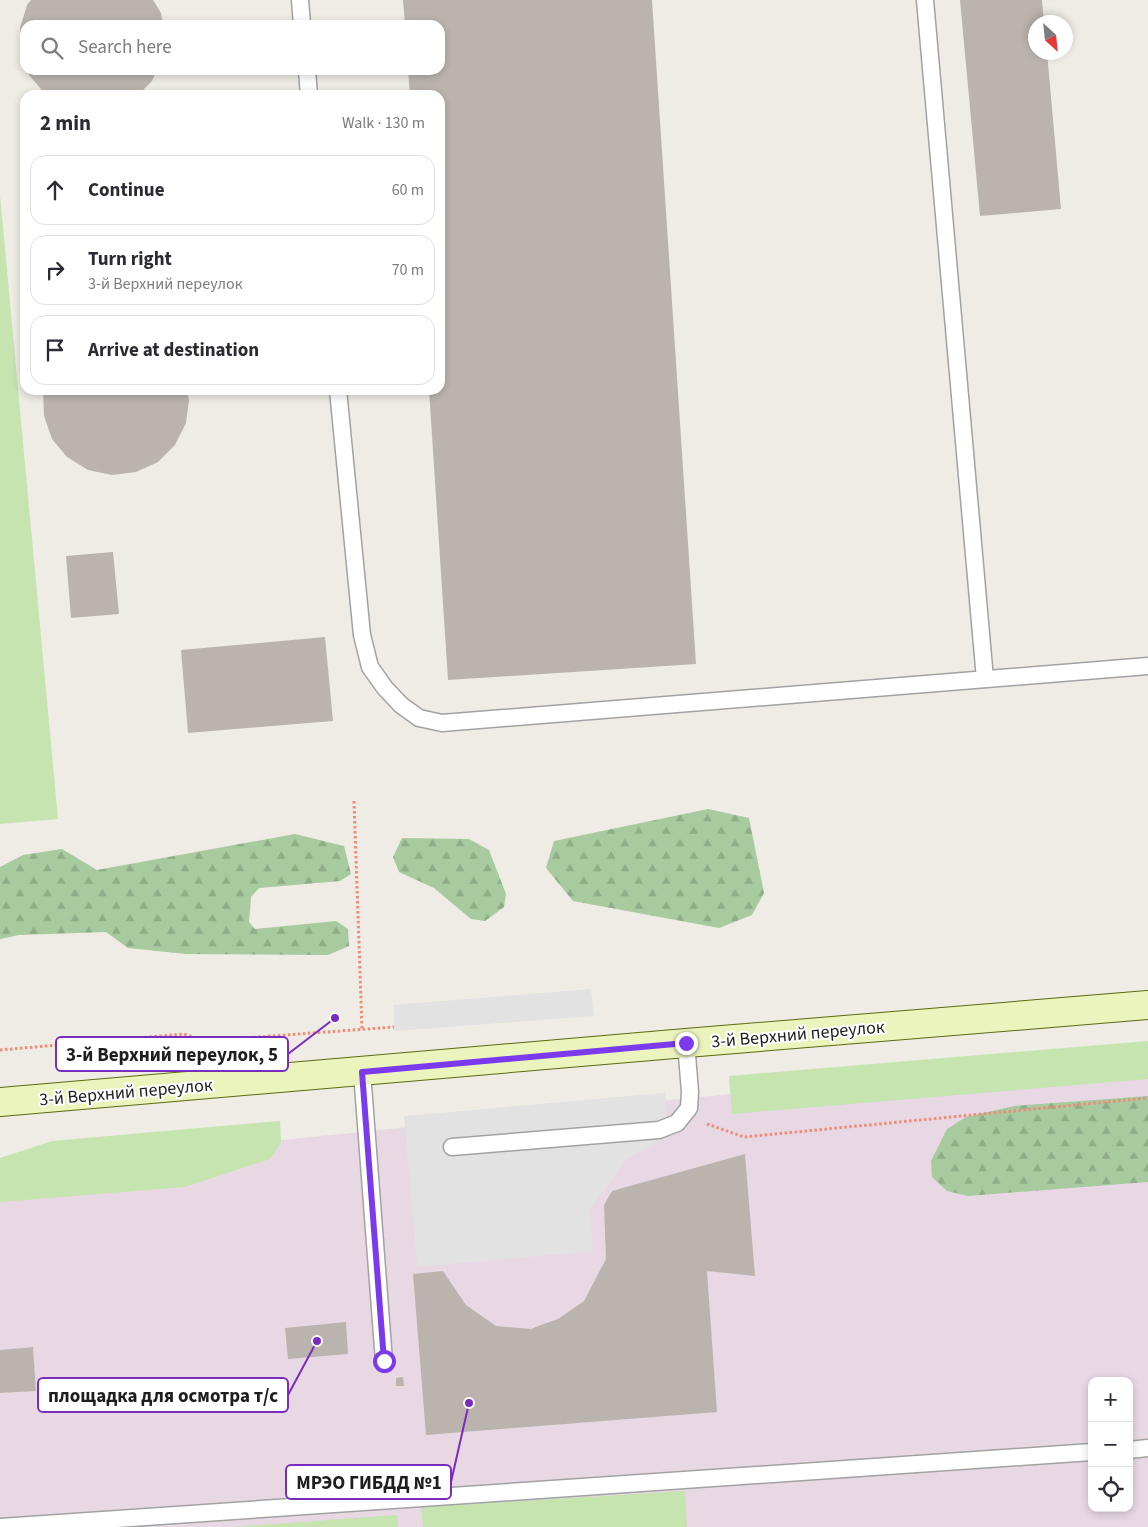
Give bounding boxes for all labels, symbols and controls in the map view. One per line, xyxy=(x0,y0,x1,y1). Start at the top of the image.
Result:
north arrow xyxy=(1028,15,1073,60)
search box xyxy=(20,20,445,75)
icon: search xyxy=(38,34,66,62)
text: Search here xyxy=(78,34,172,61)
text: 2 min xyxy=(40,108,91,138)
text: Walk · 130 m xyxy=(342,112,425,134)
icon: ahead xyxy=(41,176,69,204)
text: Continue xyxy=(88,177,165,204)
text: 60 m xyxy=(392,179,424,201)
text: Turn right xyxy=(88,246,172,273)
icon: right xyxy=(41,256,69,284)
text: 70 m xyxy=(392,259,424,281)
text: 3-й Верхний переулок xyxy=(88,273,243,295)
icon: arrive xyxy=(41,336,69,364)
text: Arrive at destination xyxy=(88,337,259,364)
street label: 3-й Верхний переулок xyxy=(710,1014,886,1055)
route end xyxy=(675,1032,698,1055)
callout: 3-й Верхний переулок, 5 xyxy=(56,1037,288,1071)
text: 3-й Верхний переулок, 5 xyxy=(66,1042,278,1069)
street label: 3-й Верхний переулок xyxy=(38,1072,214,1113)
route start xyxy=(373,1350,396,1373)
map controls xyxy=(1088,1377,1133,1512)
button: + xyxy=(1088,1377,1133,1422)
callout: площадка для осмотра т/с xyxy=(38,1378,288,1412)
text: площадка для осмотра т/с xyxy=(48,1383,278,1410)
button: − xyxy=(1088,1422,1133,1467)
callout: МРЭО ГИБДД №1 xyxy=(286,1465,451,1499)
button: locate xyxy=(1088,1467,1133,1512)
text: МРЭО ГИБДД №1 xyxy=(296,1470,442,1497)

